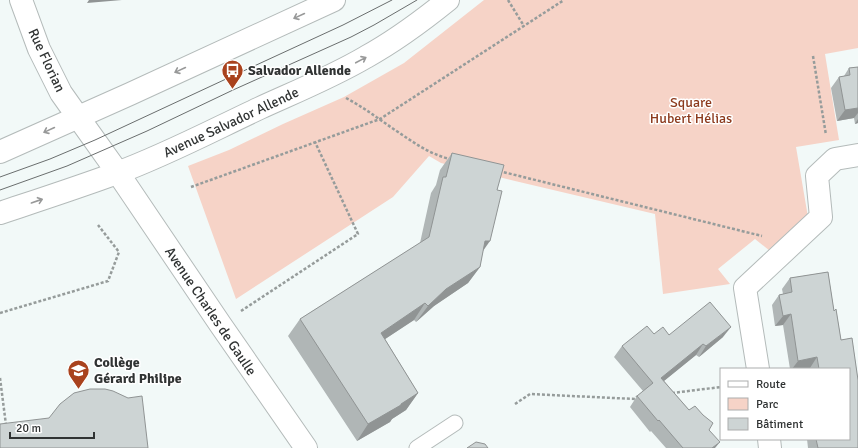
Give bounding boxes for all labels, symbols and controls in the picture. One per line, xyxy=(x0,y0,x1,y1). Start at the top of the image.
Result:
one-way arrow xyxy=(293,13,305,20)
street label: Rue Florian xyxy=(24,26,69,95)
one-way arrow xyxy=(355,55,367,63)
bus stop icon: Salvador Allende xyxy=(220,57,246,90)
place label: Salvador Allende xyxy=(248,62,351,79)
one-way arrow xyxy=(175,67,187,74)
street label: Avenue Salvador Allende xyxy=(161,84,302,161)
park label: Square Hubert Hélias xyxy=(650,94,732,127)
one-way arrow xyxy=(44,127,56,134)
one-way arrow xyxy=(30,197,43,204)
street label: Avenue Charles de Gaulle xyxy=(161,244,260,379)
place label: Collège Gérard Philipe xyxy=(94,354,182,387)
school or university icon: Collège Gérard Philipe xyxy=(66,357,92,390)
legend xyxy=(720,368,850,440)
text: Route xyxy=(756,377,786,392)
text: Parc xyxy=(756,397,779,412)
scale bar xyxy=(10,414,94,440)
text: Bâtiment xyxy=(756,417,803,432)
text: 20 m xyxy=(16,421,41,436)

